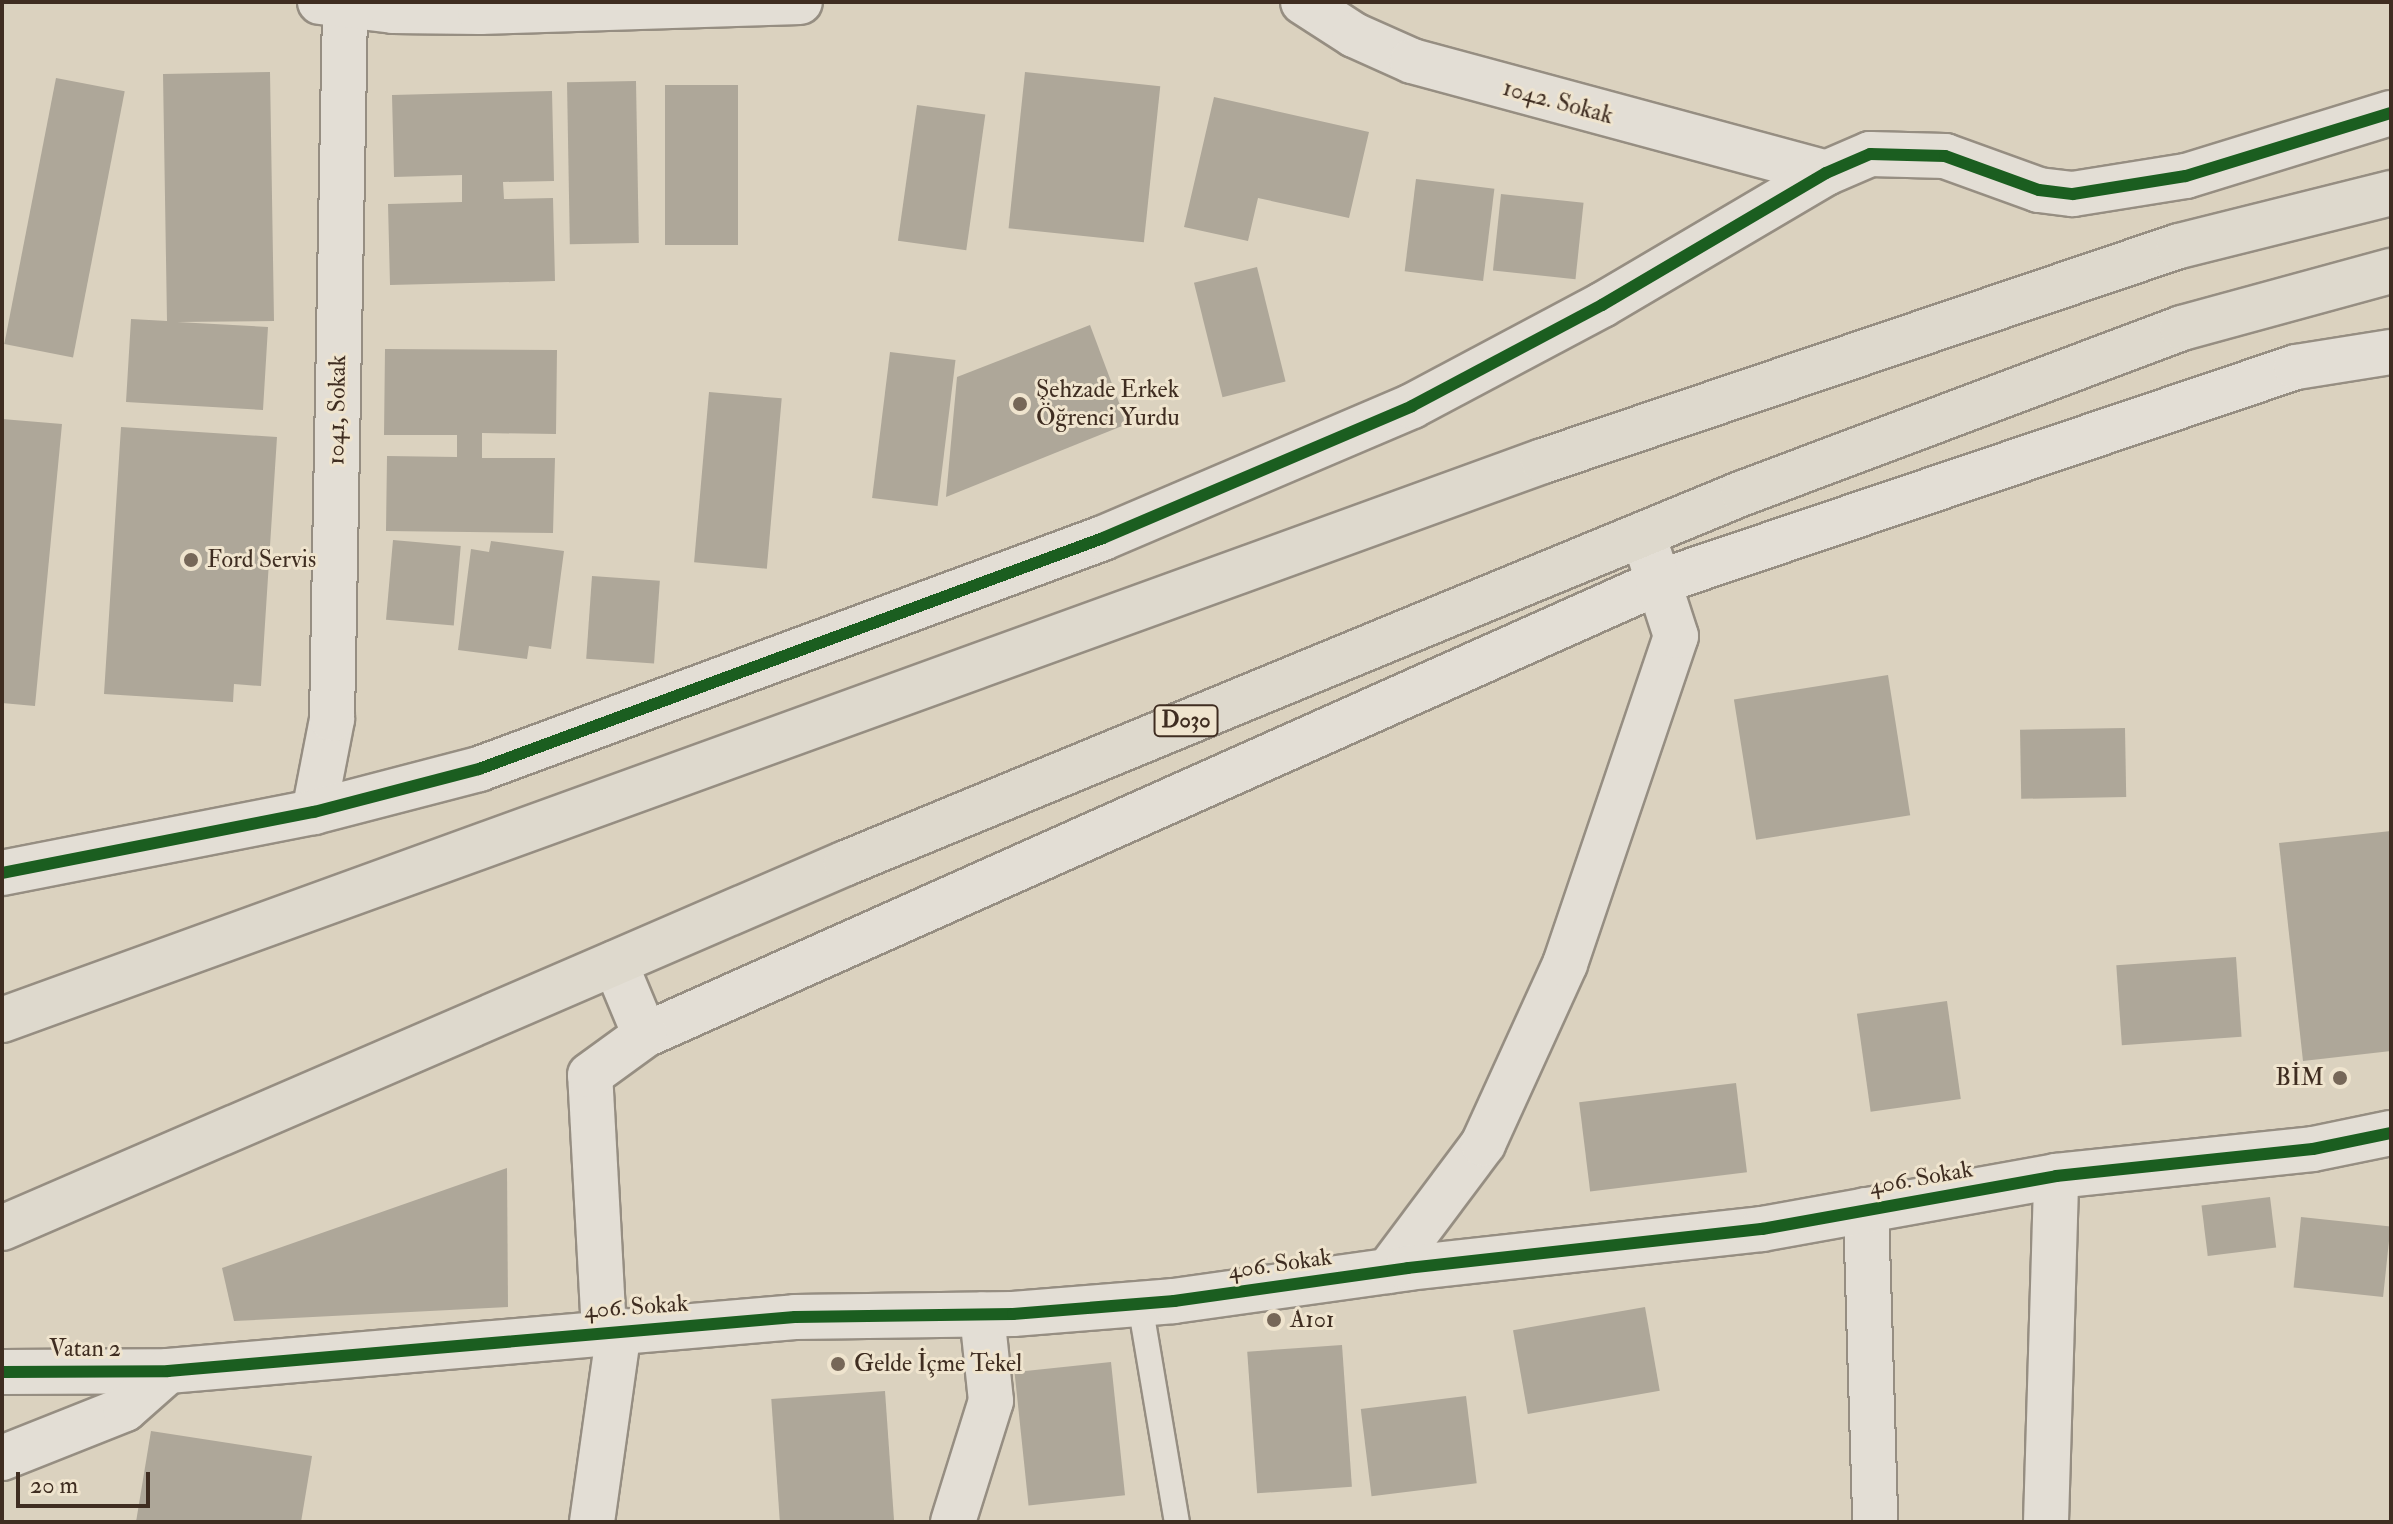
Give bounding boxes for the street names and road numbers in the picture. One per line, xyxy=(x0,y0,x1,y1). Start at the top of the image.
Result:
street label: 1042. Sokak xyxy=(1500,73,1616,131)
street label: 1041, Sokak xyxy=(322,355,352,465)
road number: D030 xyxy=(1152,703,1220,739)
street label: 406. Sokak xyxy=(1867,1155,1975,1201)
street label: 406. Sokak xyxy=(1226,1242,1334,1286)
street label: 406. Sokak xyxy=(583,1289,689,1325)
street label: Vatan 2 xyxy=(49,1335,121,1363)

